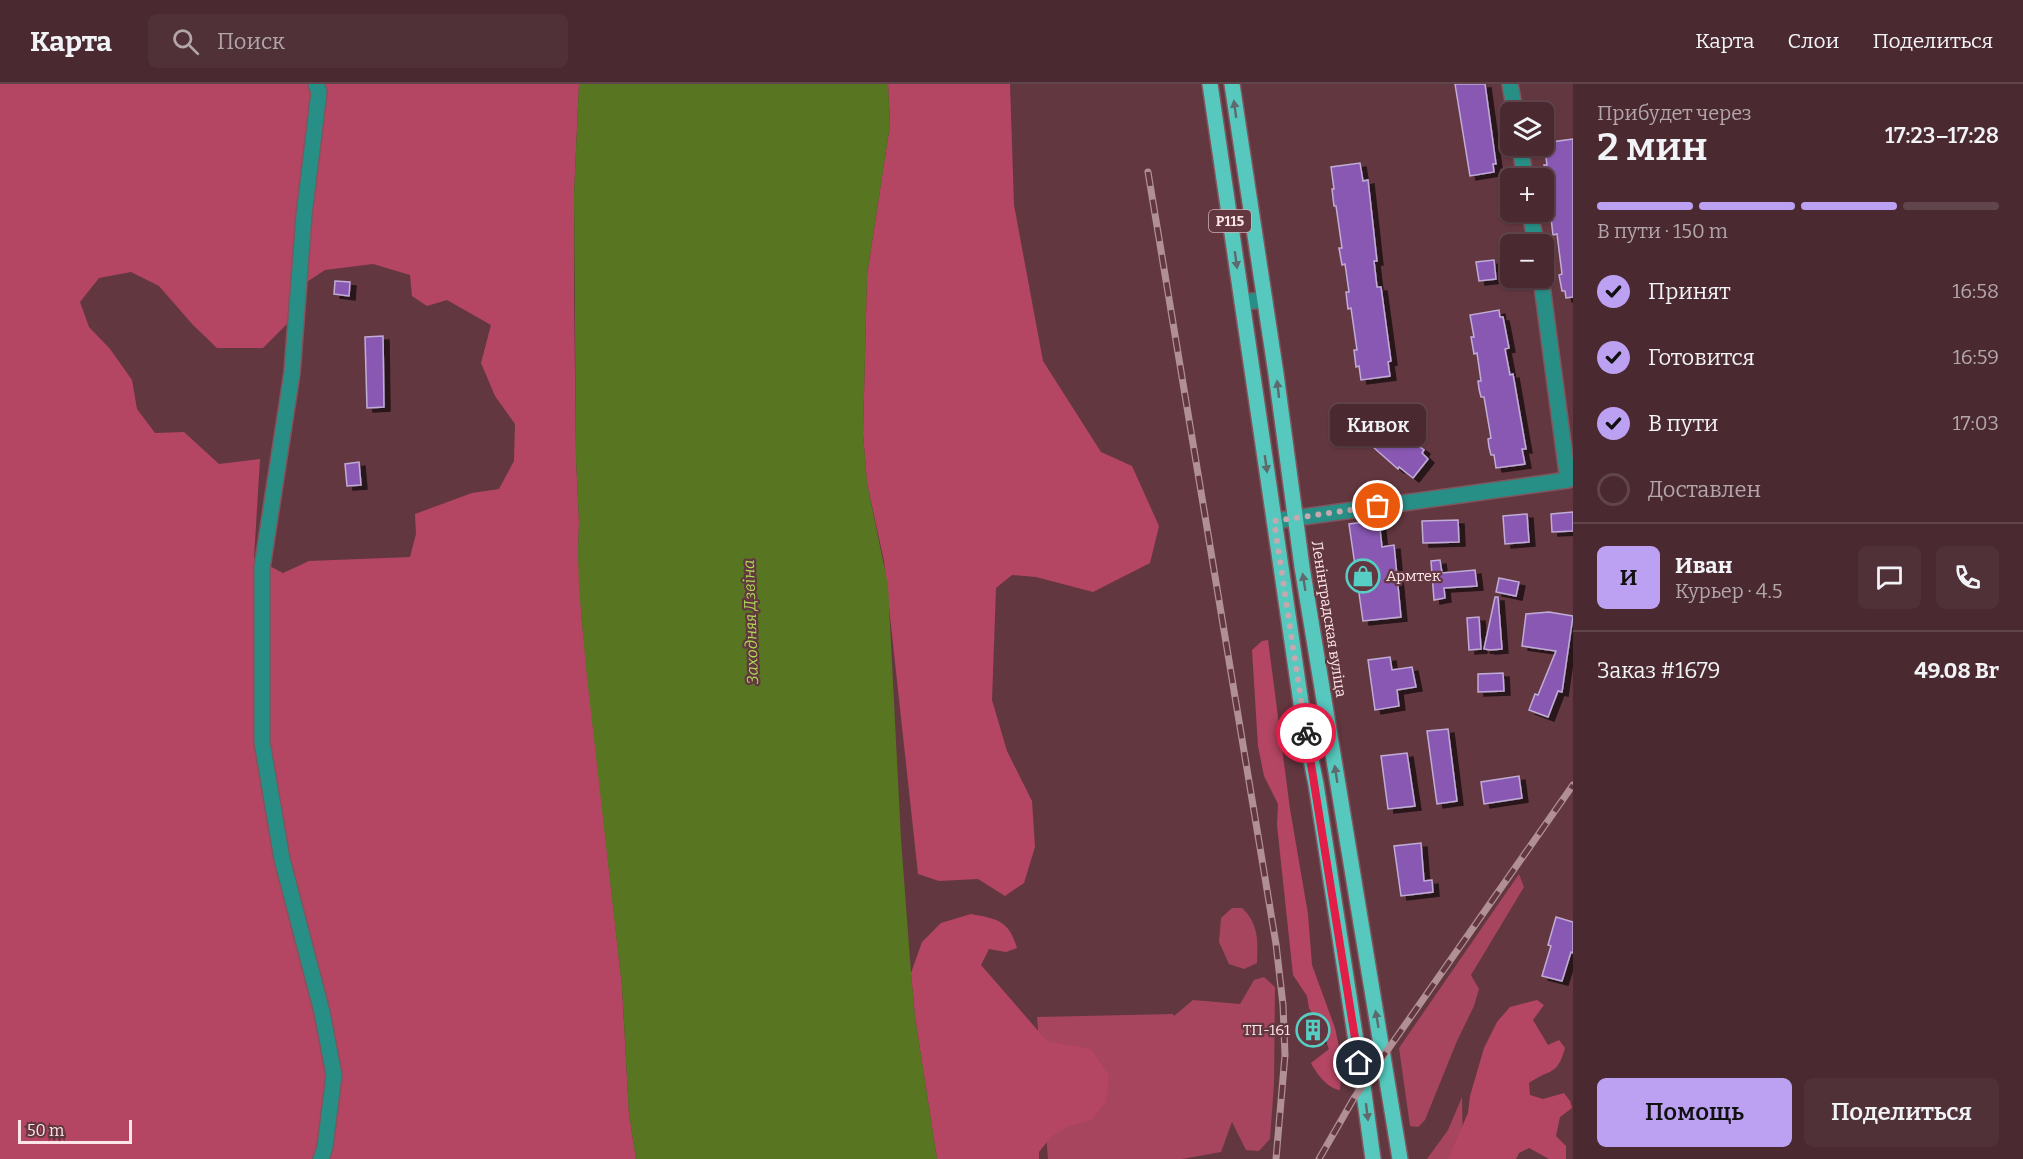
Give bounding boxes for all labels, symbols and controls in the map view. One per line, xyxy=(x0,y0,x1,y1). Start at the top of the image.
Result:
search box xyxy=(148,14,568,68)
text: Карта xyxy=(30,25,112,58)
icon: search xyxy=(169,25,202,58)
text: Поиск xyxy=(217,28,285,55)
text: Карта xyxy=(1695,28,1754,54)
text: Слои xyxy=(1787,28,1839,54)
text: Поделиться xyxy=(1872,28,1993,54)
one-way arrow xyxy=(1231,99,1240,118)
text: Прибудет через xyxy=(1597,101,1752,125)
map controls xyxy=(1500,102,1554,288)
button: layers xyxy=(1500,102,1554,156)
text: 17:23–17:28 xyxy=(1885,122,1999,149)
text: 2 мин xyxy=(1597,124,1708,170)
button: + xyxy=(1500,168,1554,222)
road number: Р115 xyxy=(1209,210,1251,232)
text: В пути · 150 m xyxy=(1597,219,1728,243)
button: − xyxy=(1500,234,1554,288)
one-way arrow xyxy=(1232,251,1241,270)
icon: check xyxy=(1597,275,1630,308)
text: Принят xyxy=(1648,278,1731,305)
text: 16:58 xyxy=(1952,279,1999,303)
icon: check xyxy=(1597,341,1630,374)
text: Готовится xyxy=(1648,344,1755,371)
text: 16:59 xyxy=(1953,345,1999,369)
one-way arrow xyxy=(1273,379,1282,398)
callout: Кивок xyxy=(1330,404,1426,446)
icon: check xyxy=(1597,407,1630,440)
text: В пути xyxy=(1648,410,1718,437)
text: 17:03 xyxy=(1953,411,1999,435)
text: Кивок xyxy=(1347,413,1409,437)
one-way arrow xyxy=(1261,455,1270,474)
text: Доставлен xyxy=(1648,476,1761,503)
pin xyxy=(1352,480,1403,531)
icon: bag xyxy=(1361,489,1394,522)
street label: Ленінградская вуліца xyxy=(1308,539,1350,699)
button: chat xyxy=(1858,546,1921,609)
button: phone xyxy=(1936,546,1999,609)
text: Иван xyxy=(1675,552,1733,579)
shop icon: Армтек xyxy=(1345,558,1381,594)
water label: Заходняя Дзвіна xyxy=(739,559,762,685)
text: И xyxy=(1620,564,1637,591)
place label: Армтек xyxy=(1386,567,1441,585)
one-way arrow xyxy=(1299,572,1308,591)
text: Курьер · 4.5 xyxy=(1675,579,1782,603)
text: Заказ #1679 xyxy=(1597,657,1720,684)
text: 49.08 Br xyxy=(1914,657,1999,684)
courier xyxy=(1276,703,1336,763)
icon: bike xyxy=(1290,717,1323,750)
one-way arrow xyxy=(1331,765,1340,784)
one-way arrow xyxy=(1372,1009,1381,1028)
building icon: ТП-161 xyxy=(1295,1012,1331,1048)
place label: ТП-161 xyxy=(1243,1021,1290,1039)
pin xyxy=(1333,1037,1384,1088)
icon: home xyxy=(1342,1046,1375,1079)
button: Помощь xyxy=(1597,1078,1792,1147)
button: Поделиться xyxy=(1804,1078,1999,1147)
one-way arrow xyxy=(1362,1102,1371,1121)
scale bar xyxy=(18,1117,132,1144)
text: 50 m xyxy=(27,1121,64,1140)

